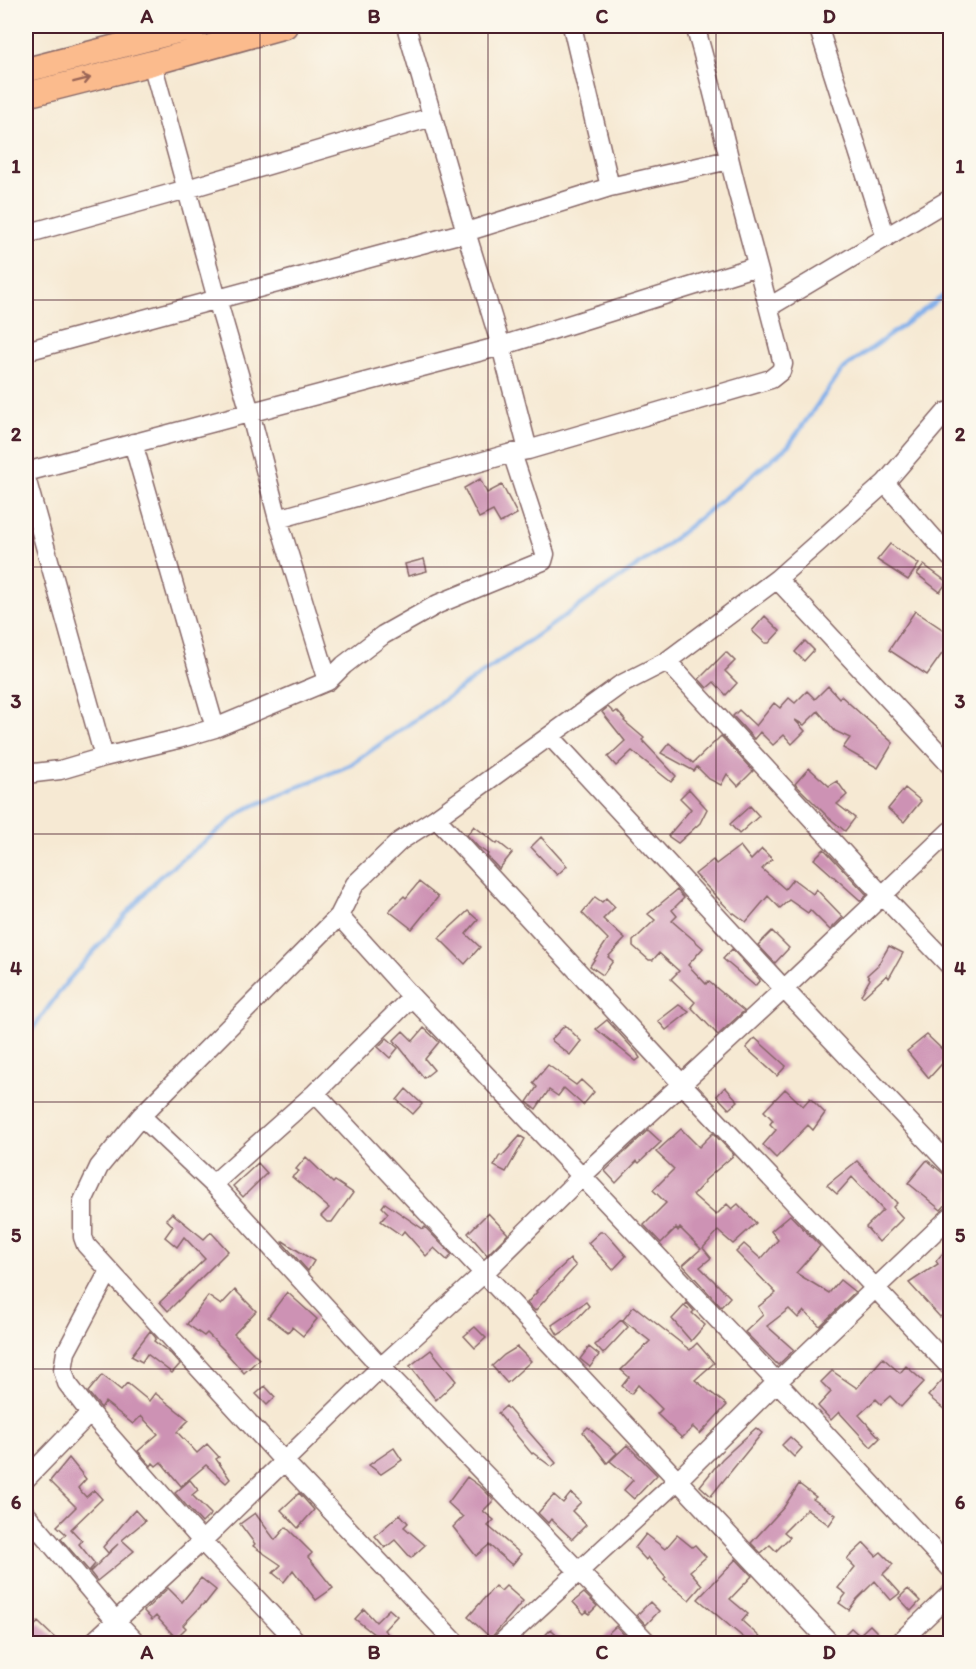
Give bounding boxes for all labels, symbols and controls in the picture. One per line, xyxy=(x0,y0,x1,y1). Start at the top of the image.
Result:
text: A xyxy=(140,4,154,28)
text: B xyxy=(368,4,381,28)
text: C xyxy=(596,4,609,28)
text: D xyxy=(822,4,836,28)
one-way arrow xyxy=(72,74,91,86)
text: 1 xyxy=(11,154,21,178)
text: 1 xyxy=(955,154,965,178)
text: 2 xyxy=(11,422,22,446)
text: 2 xyxy=(955,422,966,446)
text: 3 xyxy=(11,689,22,713)
text: 3 xyxy=(955,689,966,713)
text: 4 xyxy=(10,956,22,980)
text: 4 xyxy=(954,956,966,980)
text: 5 xyxy=(11,1223,22,1247)
text: 5 xyxy=(955,1223,966,1247)
text: 6 xyxy=(11,1490,22,1514)
text: 6 xyxy=(955,1490,966,1514)
text: A xyxy=(140,1640,154,1664)
text: B xyxy=(368,1640,381,1664)
text: C xyxy=(596,1640,609,1664)
text: D xyxy=(822,1640,836,1664)

